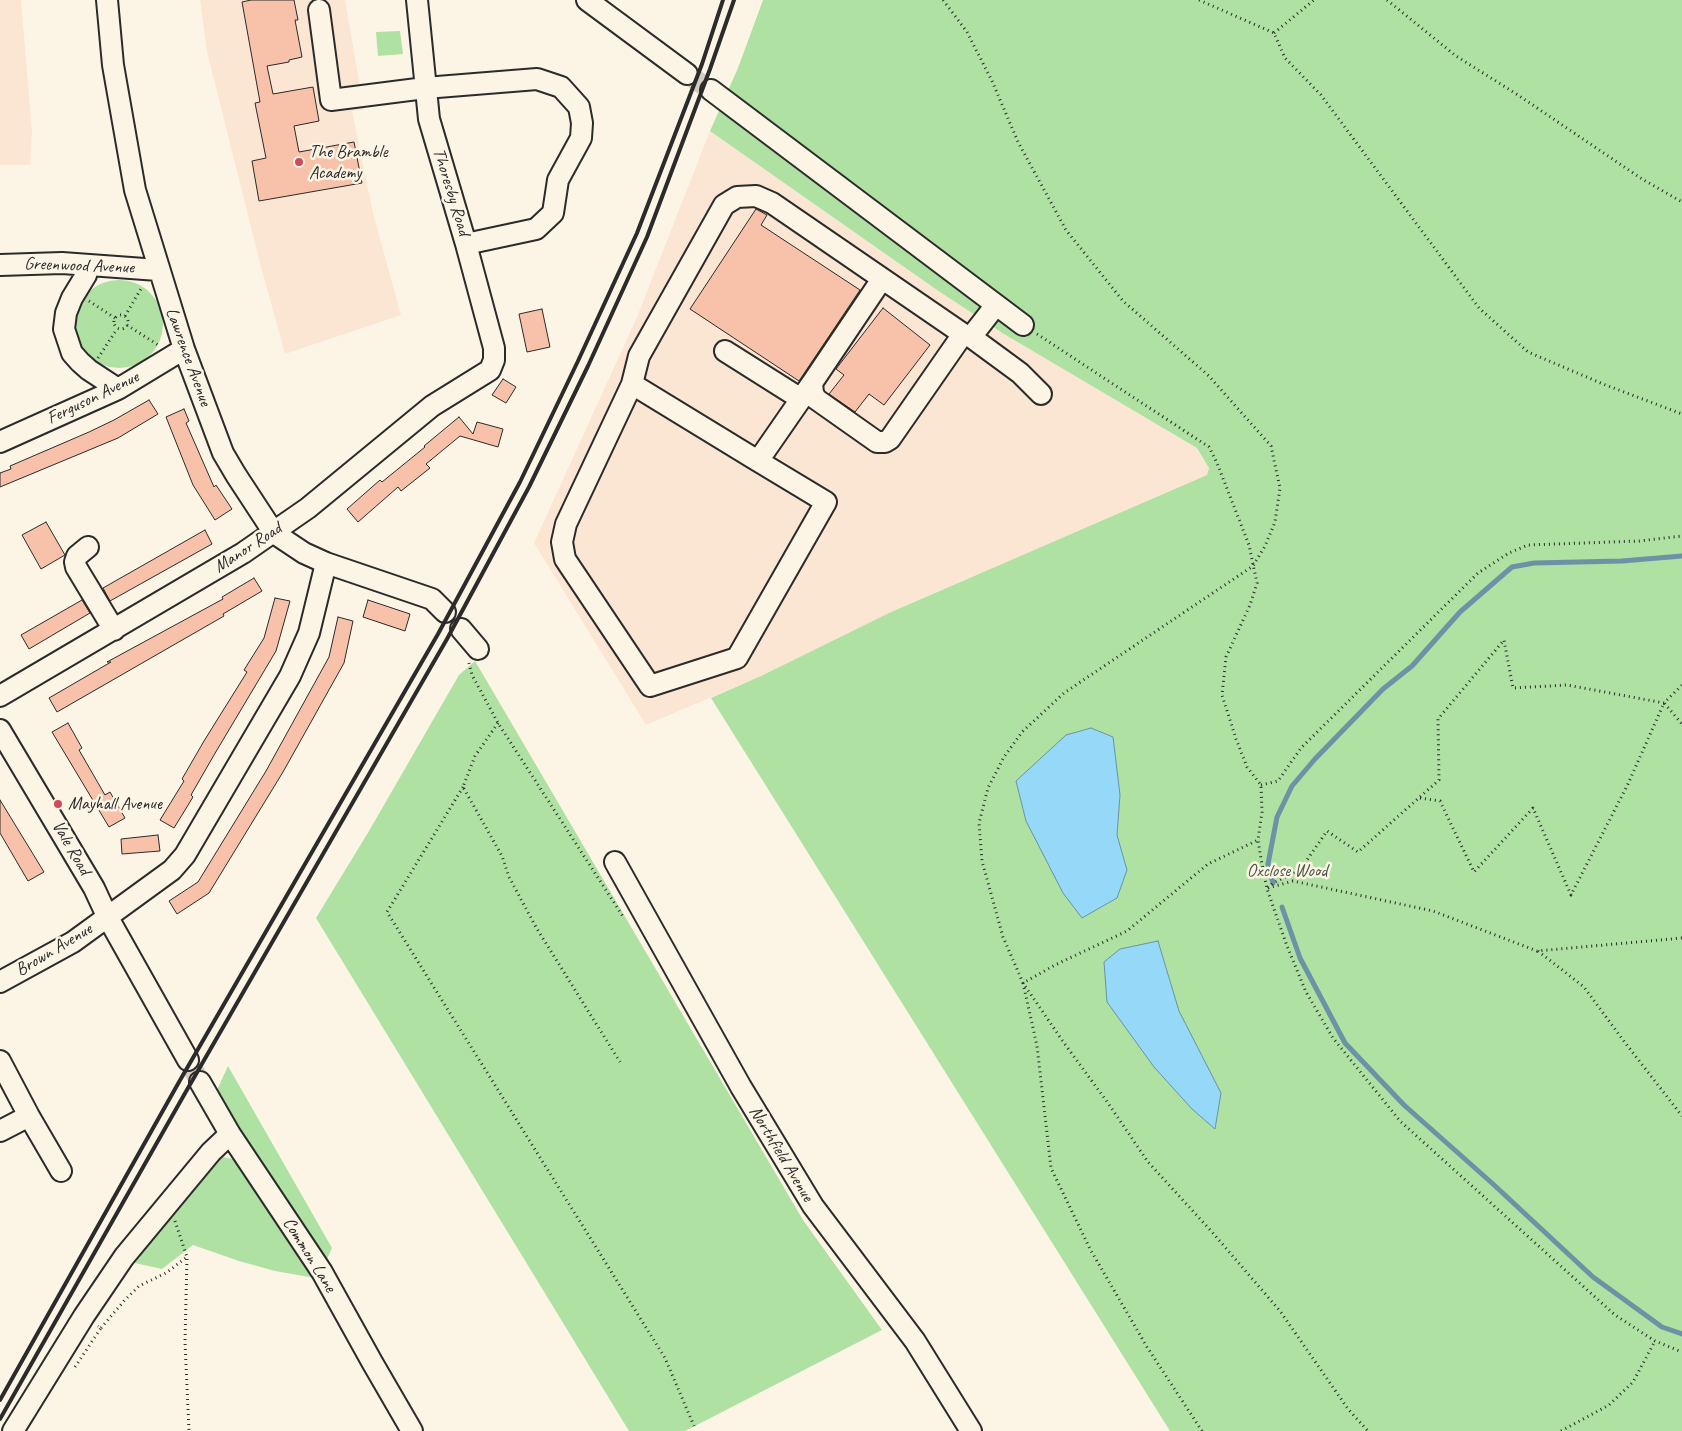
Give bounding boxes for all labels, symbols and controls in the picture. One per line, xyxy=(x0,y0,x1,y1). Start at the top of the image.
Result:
place label: The Bramble Academy xyxy=(309,141,388,183)
street label: Thoresby Road xyxy=(427,146,475,238)
marker: The Bramble Academy xyxy=(293,156,305,168)
street label: Greenwood Avenue xyxy=(24,253,134,279)
street label: Lawrence Avenue xyxy=(160,305,216,409)
street label: Ferguson Avenue xyxy=(44,366,142,430)
street label: Manor Road xyxy=(210,518,286,578)
place label: Mayhall Avenue xyxy=(68,793,162,815)
marker: Mayhall Avenue xyxy=(52,798,64,810)
street label: Vale Road xyxy=(47,817,95,879)
park label: Oxclose Wood xyxy=(1247,860,1327,882)
street label: Brown Avenue xyxy=(12,919,96,981)
street label: Northfield Avenue xyxy=(744,1102,818,1206)
street label: Common Lane xyxy=(278,1214,340,1296)

